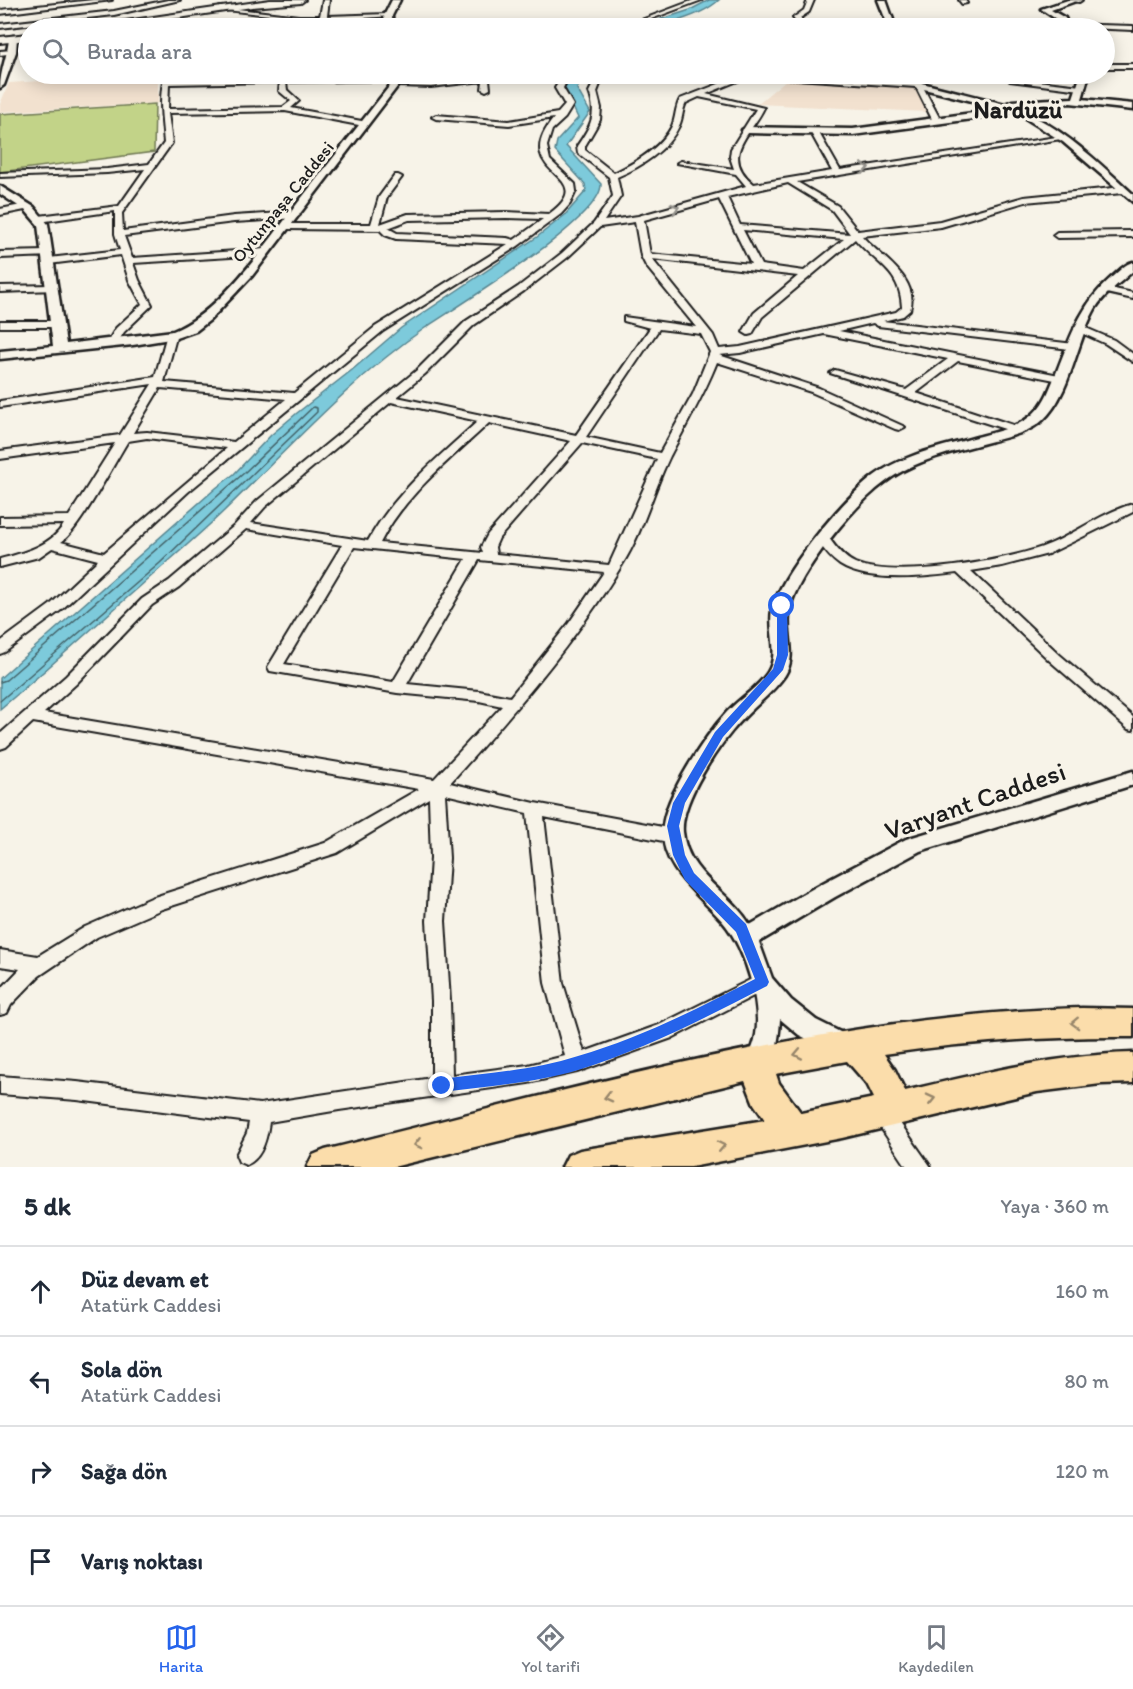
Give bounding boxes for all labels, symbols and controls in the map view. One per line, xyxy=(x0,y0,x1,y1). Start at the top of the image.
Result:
search box xyxy=(18,18,1115,84)
icon: search xyxy=(39,35,72,68)
text: Burada ara xyxy=(87,38,192,65)
district label: Nardüzü xyxy=(974,95,1063,124)
street label: Oytunpaşa Caddesi xyxy=(227,137,339,267)
one-way arrow xyxy=(860,162,870,174)
one-way arrow xyxy=(670,203,680,216)
route start xyxy=(768,592,794,618)
street label: Varyant Caddesi xyxy=(880,754,1070,847)
one-way arrow xyxy=(1070,1016,1079,1029)
one-way arrow xyxy=(793,1047,803,1060)
route end xyxy=(428,1072,454,1098)
one-way arrow xyxy=(603,1090,613,1103)
one-way arrow xyxy=(926,1093,936,1106)
one-way arrow xyxy=(414,1136,424,1149)
one-way arrow xyxy=(715,1140,725,1153)
text: 5 dk xyxy=(24,1190,71,1222)
text: Yaya · 360 m xyxy=(1001,1194,1109,1218)
text: Düz devam et xyxy=(81,1266,208,1293)
icon: ahead xyxy=(24,1275,57,1308)
text: 160 m xyxy=(1056,1279,1109,1303)
text: Atatürk Caddesi xyxy=(81,1293,221,1317)
text: Sola dön xyxy=(81,1356,162,1383)
icon: left xyxy=(24,1365,57,1398)
text: 80 m xyxy=(1064,1369,1109,1393)
text: Atatürk Caddesi xyxy=(81,1383,221,1407)
icon: right xyxy=(24,1455,57,1488)
text: Sağa dön xyxy=(81,1458,167,1485)
text: 120 m xyxy=(1056,1459,1109,1483)
icon: arrive xyxy=(24,1545,57,1578)
text: Varış noktası xyxy=(81,1548,203,1575)
tab: Harita xyxy=(159,1621,203,1676)
tab: Yol tarifi xyxy=(521,1621,580,1676)
tab: Kaydedilen xyxy=(898,1621,974,1676)

